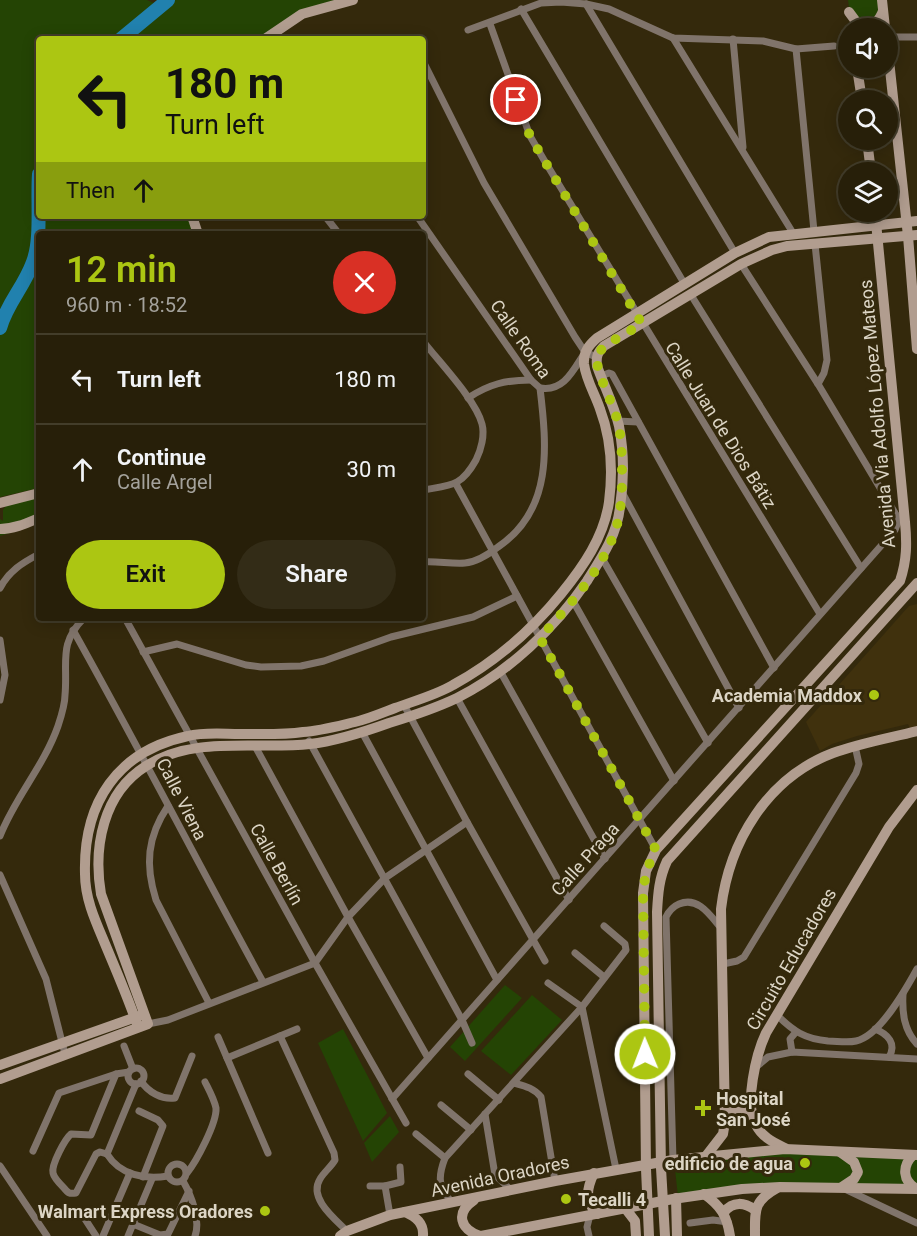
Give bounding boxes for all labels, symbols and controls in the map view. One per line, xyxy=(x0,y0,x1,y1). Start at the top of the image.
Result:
map controls xyxy=(838,18,898,222)
button: sound xyxy=(838,18,898,78)
text: 180 m xyxy=(165,59,284,108)
icon: left xyxy=(66,60,144,138)
pin xyxy=(490,74,541,125)
icon: arrive xyxy=(499,83,532,116)
button: search xyxy=(838,90,898,150)
text: Turn left xyxy=(165,109,265,141)
button: layers xyxy=(838,162,898,222)
icon: ahead xyxy=(127,174,160,207)
text: Then xyxy=(66,178,115,203)
text: 12 min xyxy=(66,249,177,291)
button: close xyxy=(333,251,396,314)
street label: Avenida Via Adolfo López Mateos xyxy=(855,279,899,549)
text: 960 m · 18:52 xyxy=(66,293,187,317)
street label: Calle Roma xyxy=(486,296,556,382)
street label: Calle Juan de Dios Bátiz xyxy=(661,338,781,512)
icon: left xyxy=(66,363,99,396)
text: Turn left xyxy=(117,367,201,392)
text: 180 m xyxy=(334,367,396,392)
text: Continue xyxy=(117,445,206,470)
icon: ahead xyxy=(66,453,99,486)
text: 30 m xyxy=(347,457,396,482)
text: Calle Argel xyxy=(117,470,213,494)
button: Exit xyxy=(66,540,225,609)
button: Share xyxy=(237,540,396,609)
place label: Academia Maddox xyxy=(712,685,863,706)
marker: Academia Maddox xyxy=(867,688,881,702)
street label: Calle Viena xyxy=(152,754,212,844)
street label: Calle Praga xyxy=(547,818,623,900)
street label: Calle Berlín xyxy=(246,820,308,908)
street label: Circuito Educadores xyxy=(742,884,840,1034)
position arrow xyxy=(613,1022,677,1086)
place label: Hospital San José xyxy=(716,1088,791,1130)
marker: Hospital San José xyxy=(694,1099,712,1117)
street label: Avenida Oradores xyxy=(429,1151,571,1201)
place label: edificio de agua xyxy=(665,1153,793,1174)
marker: edificio de agua xyxy=(798,1156,812,1170)
place label: Tecalli 4 xyxy=(578,1189,646,1210)
marker: Tecalli 4 xyxy=(559,1192,573,1206)
place label: Walmart Express Oradores xyxy=(38,1201,253,1222)
marker: Walmart Express Oradores xyxy=(258,1204,272,1218)

